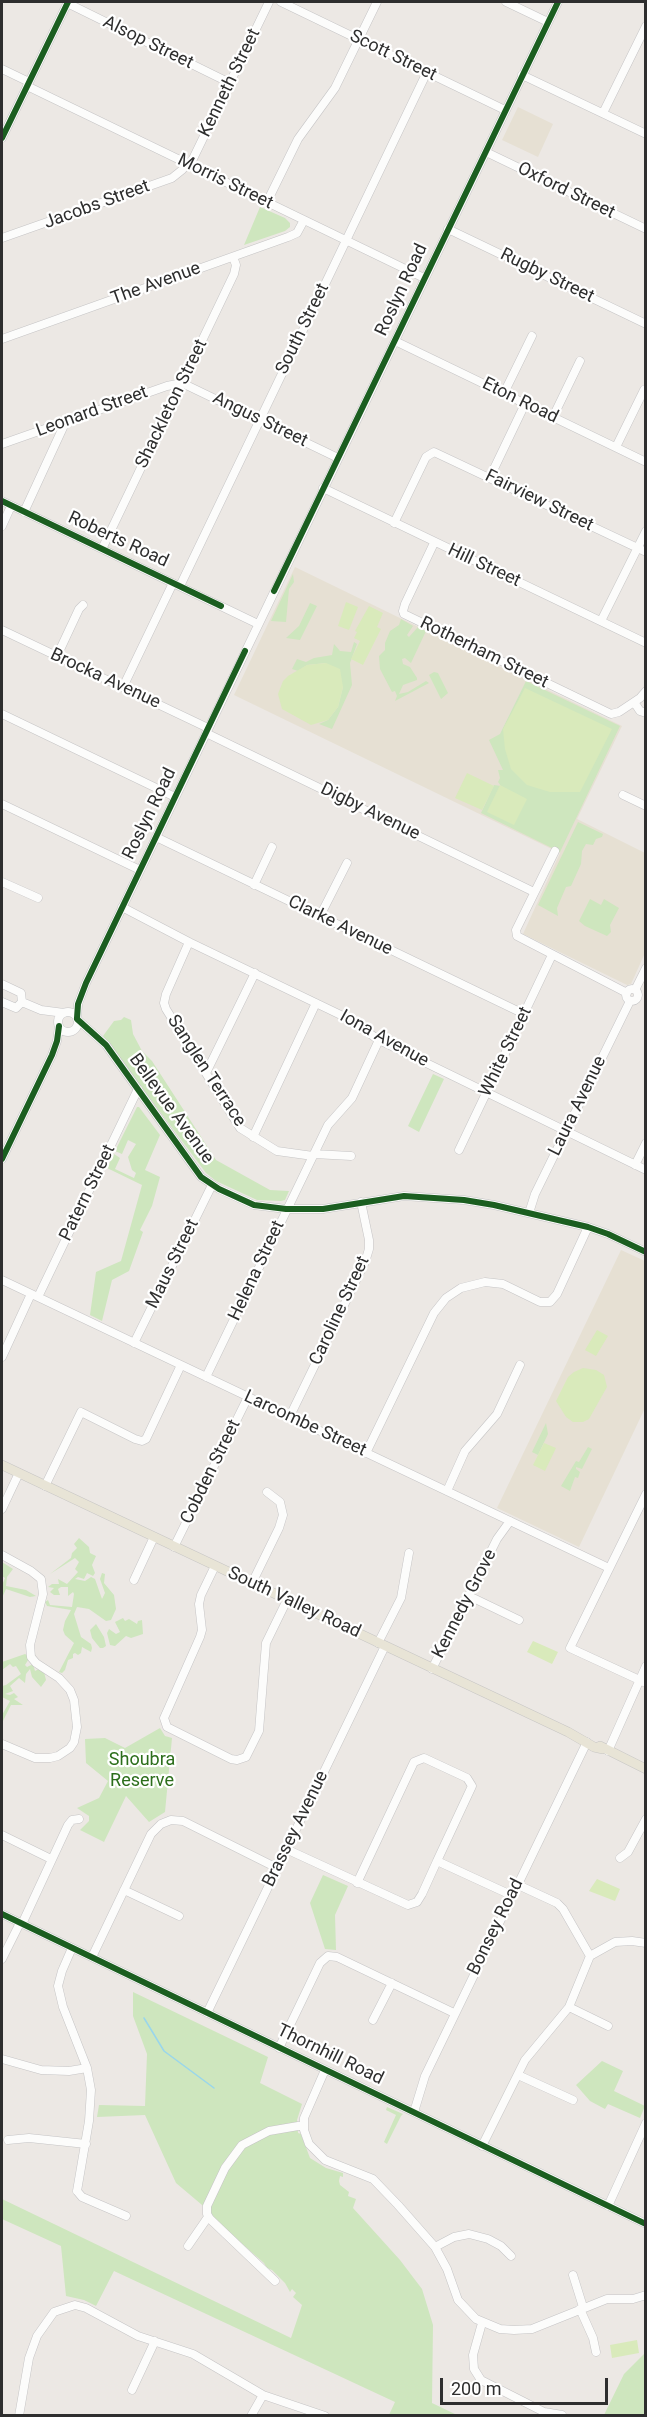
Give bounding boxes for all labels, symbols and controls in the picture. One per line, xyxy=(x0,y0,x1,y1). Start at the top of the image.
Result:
street label: Alsop Street xyxy=(99,12,197,74)
street label: Kenneth Street xyxy=(194,25,266,141)
street label: Scott Street xyxy=(346,26,440,86)
street label: Morris Street xyxy=(174,150,276,214)
street label: Oxford Street xyxy=(514,158,618,224)
street label: Jacobs Street xyxy=(41,176,153,234)
street label: Roslyn Road xyxy=(371,240,433,340)
street label: Rugby Street xyxy=(497,244,597,308)
street label: The Avenue xyxy=(108,258,204,310)
street label: South Street xyxy=(272,280,334,378)
street label: Shackleton Street xyxy=(131,336,213,472)
street label: Eton Road xyxy=(478,373,562,429)
street label: Leonard Street xyxy=(33,382,151,442)
street label: Angus Street xyxy=(209,388,311,452)
street label: Fairview Street xyxy=(481,465,597,537)
street label: Roberts Road xyxy=(64,507,172,573)
street label: Hill Street xyxy=(444,540,524,592)
street label: Rotherham Street xyxy=(416,613,552,693)
street label: Brocka Avenue xyxy=(46,644,164,714)
street label: Roslyn Road xyxy=(119,765,181,863)
street label: Digby Avenue xyxy=(317,779,423,845)
street label: Clarke Avenue xyxy=(284,891,396,961)
street label: White Street xyxy=(475,1003,537,1101)
street label: Iona Avenue xyxy=(336,1006,432,1072)
street label: Sanglen Terrace xyxy=(162,1011,250,1131)
street label: Bellevue Avenue xyxy=(124,1050,218,1168)
street label: Laura Avenue xyxy=(545,1053,611,1159)
street label: Patern Street xyxy=(55,1141,121,1245)
street label: Maus Street xyxy=(142,1216,204,1312)
street label: Helena Street xyxy=(224,1217,290,1325)
street label: Caroline Street xyxy=(305,1253,375,1369)
street label: Larcombe Street xyxy=(240,1386,370,1462)
street label: Cobden Street xyxy=(176,1416,246,1528)
street label: Kennedy Grove xyxy=(428,1546,502,1662)
street label: South Valley Road xyxy=(224,1563,364,1643)
park label: Shoubra Reserve xyxy=(109,1749,175,1792)
street label: Brassey Avenue xyxy=(259,1767,333,1891)
street label: Bonsey Road xyxy=(463,1875,529,1979)
street label: Thornhill Road xyxy=(273,2020,387,2090)
scale bar xyxy=(443,2366,611,2404)
text: 200 m xyxy=(451,2378,502,2399)

